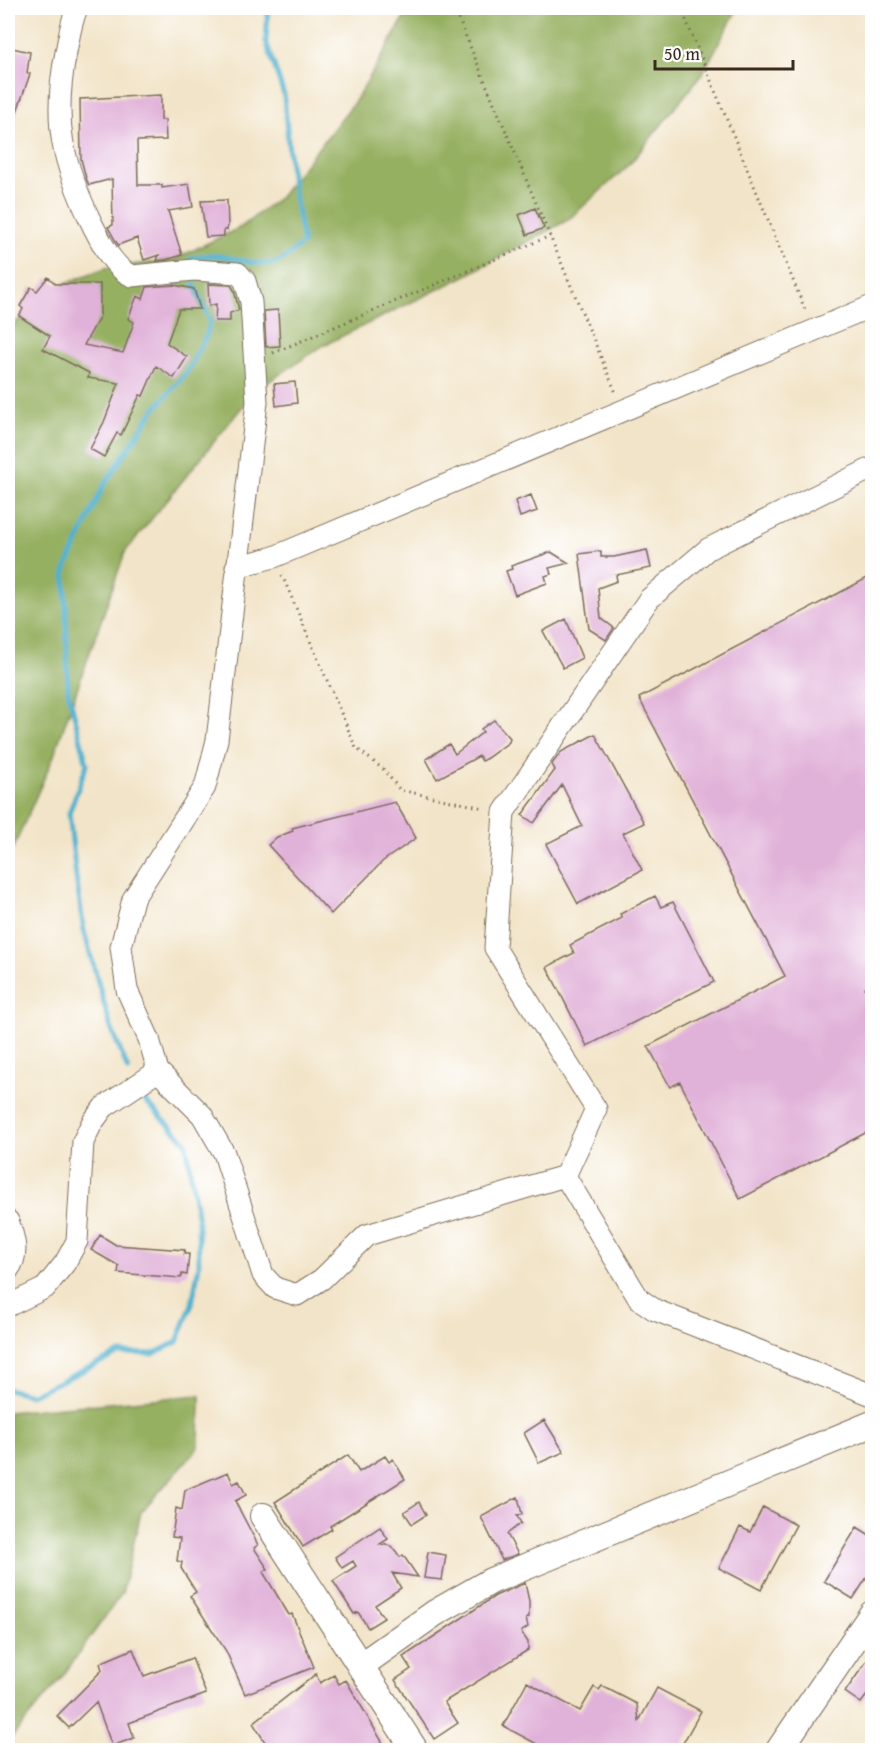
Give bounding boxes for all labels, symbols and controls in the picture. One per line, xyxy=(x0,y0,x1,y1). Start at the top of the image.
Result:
scale bar xyxy=(655,33,793,71)
text: 50 m xyxy=(664,40,700,67)

